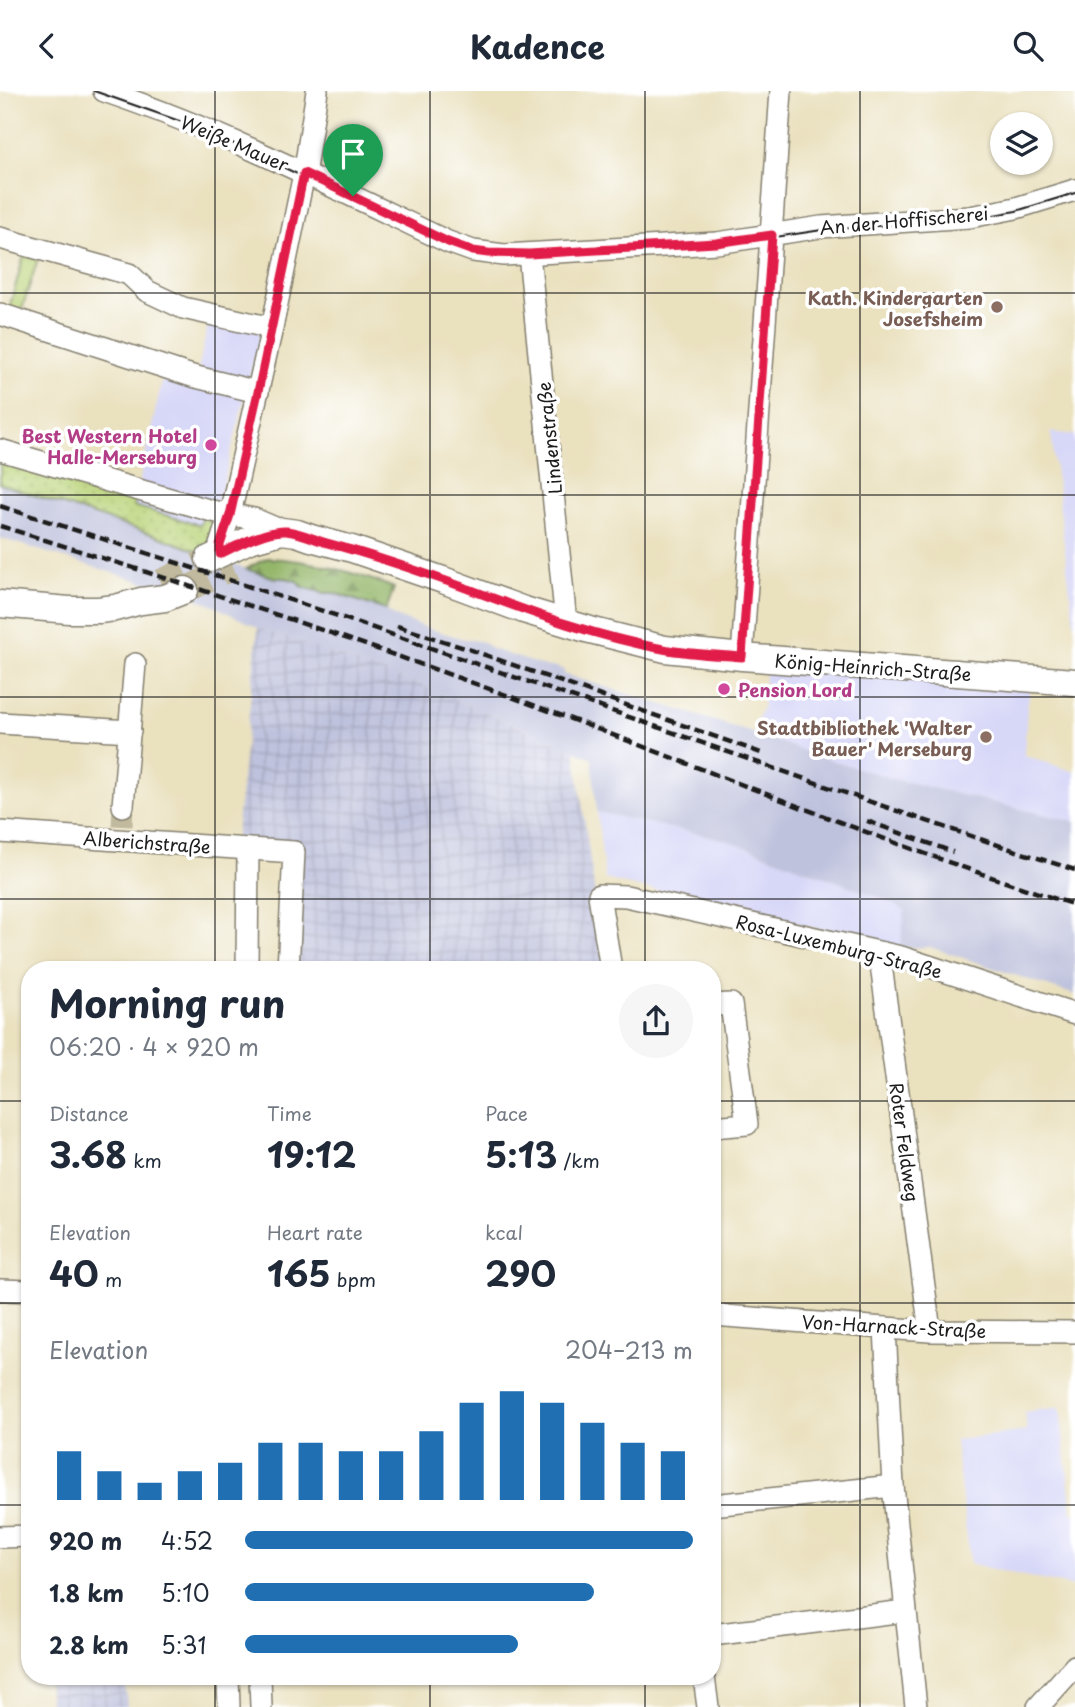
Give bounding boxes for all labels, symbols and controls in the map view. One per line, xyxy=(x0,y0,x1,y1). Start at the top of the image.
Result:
text: Kadence xyxy=(470,22,605,70)
icon: back xyxy=(28,27,66,65)
icon: search xyxy=(1009,27,1047,65)
street label: Weiße Mauer xyxy=(177,108,294,178)
map controls xyxy=(990,112,1053,175)
button: layers xyxy=(990,112,1053,175)
pin xyxy=(323,124,383,196)
icon: arrive xyxy=(334,135,372,173)
street label: An der Hoffischerei xyxy=(818,199,990,241)
place label: Kath. Kindergarten Josefsheim xyxy=(807,284,983,332)
marker: Kath. Kindergarten Josefsheim xyxy=(989,299,1005,315)
street label: Lindenstraße xyxy=(530,381,568,495)
place label: Best Western Hotel Halle-Merseburg xyxy=(22,422,197,470)
marker: Best Western Hotel Halle-Merseburg xyxy=(203,437,219,453)
street label: König-Heinrich-Straße xyxy=(774,647,972,687)
place label: Pension Lord xyxy=(738,676,852,703)
marker: Pension Lord xyxy=(716,681,732,697)
place label: Stadtbibliothek 'Walter Bauer' Merseburg xyxy=(757,714,973,762)
marker: Stadtbibliothek 'Walter Bauer' Merseburg xyxy=(978,729,994,745)
street label: Alberichstraße xyxy=(82,824,212,860)
street label: Rosa-Luxemburg-Straße xyxy=(733,907,945,985)
text: Morning run xyxy=(49,974,285,1031)
button: share xyxy=(619,984,693,1058)
text: 06:20 · 4 × 920 m xyxy=(49,1029,259,1064)
street label: Roter Feldweg xyxy=(883,1080,927,1204)
text: Distance xyxy=(49,1099,129,1127)
text: Time xyxy=(267,1099,312,1127)
text: Pace xyxy=(485,1099,528,1127)
text: 3.68 xyxy=(49,1127,127,1180)
text: 19:12 xyxy=(267,1127,356,1180)
text: 5:13 xyxy=(485,1127,557,1180)
text: km xyxy=(127,1146,162,1174)
text: /km xyxy=(557,1146,600,1174)
text: Elevation xyxy=(49,1218,131,1246)
text: Heart rate xyxy=(267,1218,363,1246)
text: kcal xyxy=(485,1218,523,1246)
text: 40 xyxy=(49,1246,99,1299)
text: 165 xyxy=(267,1246,331,1299)
text: 290 xyxy=(485,1246,556,1299)
text: m xyxy=(99,1265,122,1293)
text: bpm xyxy=(331,1265,376,1293)
street label: Von-Harnack-Straße xyxy=(801,1308,987,1344)
text: Elevation xyxy=(49,1332,148,1367)
text: 204–213 m xyxy=(565,1332,693,1367)
text: 920 m xyxy=(49,1523,122,1558)
text: 4:52 xyxy=(161,1523,213,1558)
text: 1.8 km xyxy=(49,1575,124,1610)
text: 5:10 xyxy=(161,1575,209,1610)
text: 2.8 km xyxy=(49,1627,129,1662)
text: 5:31 xyxy=(161,1627,206,1662)

